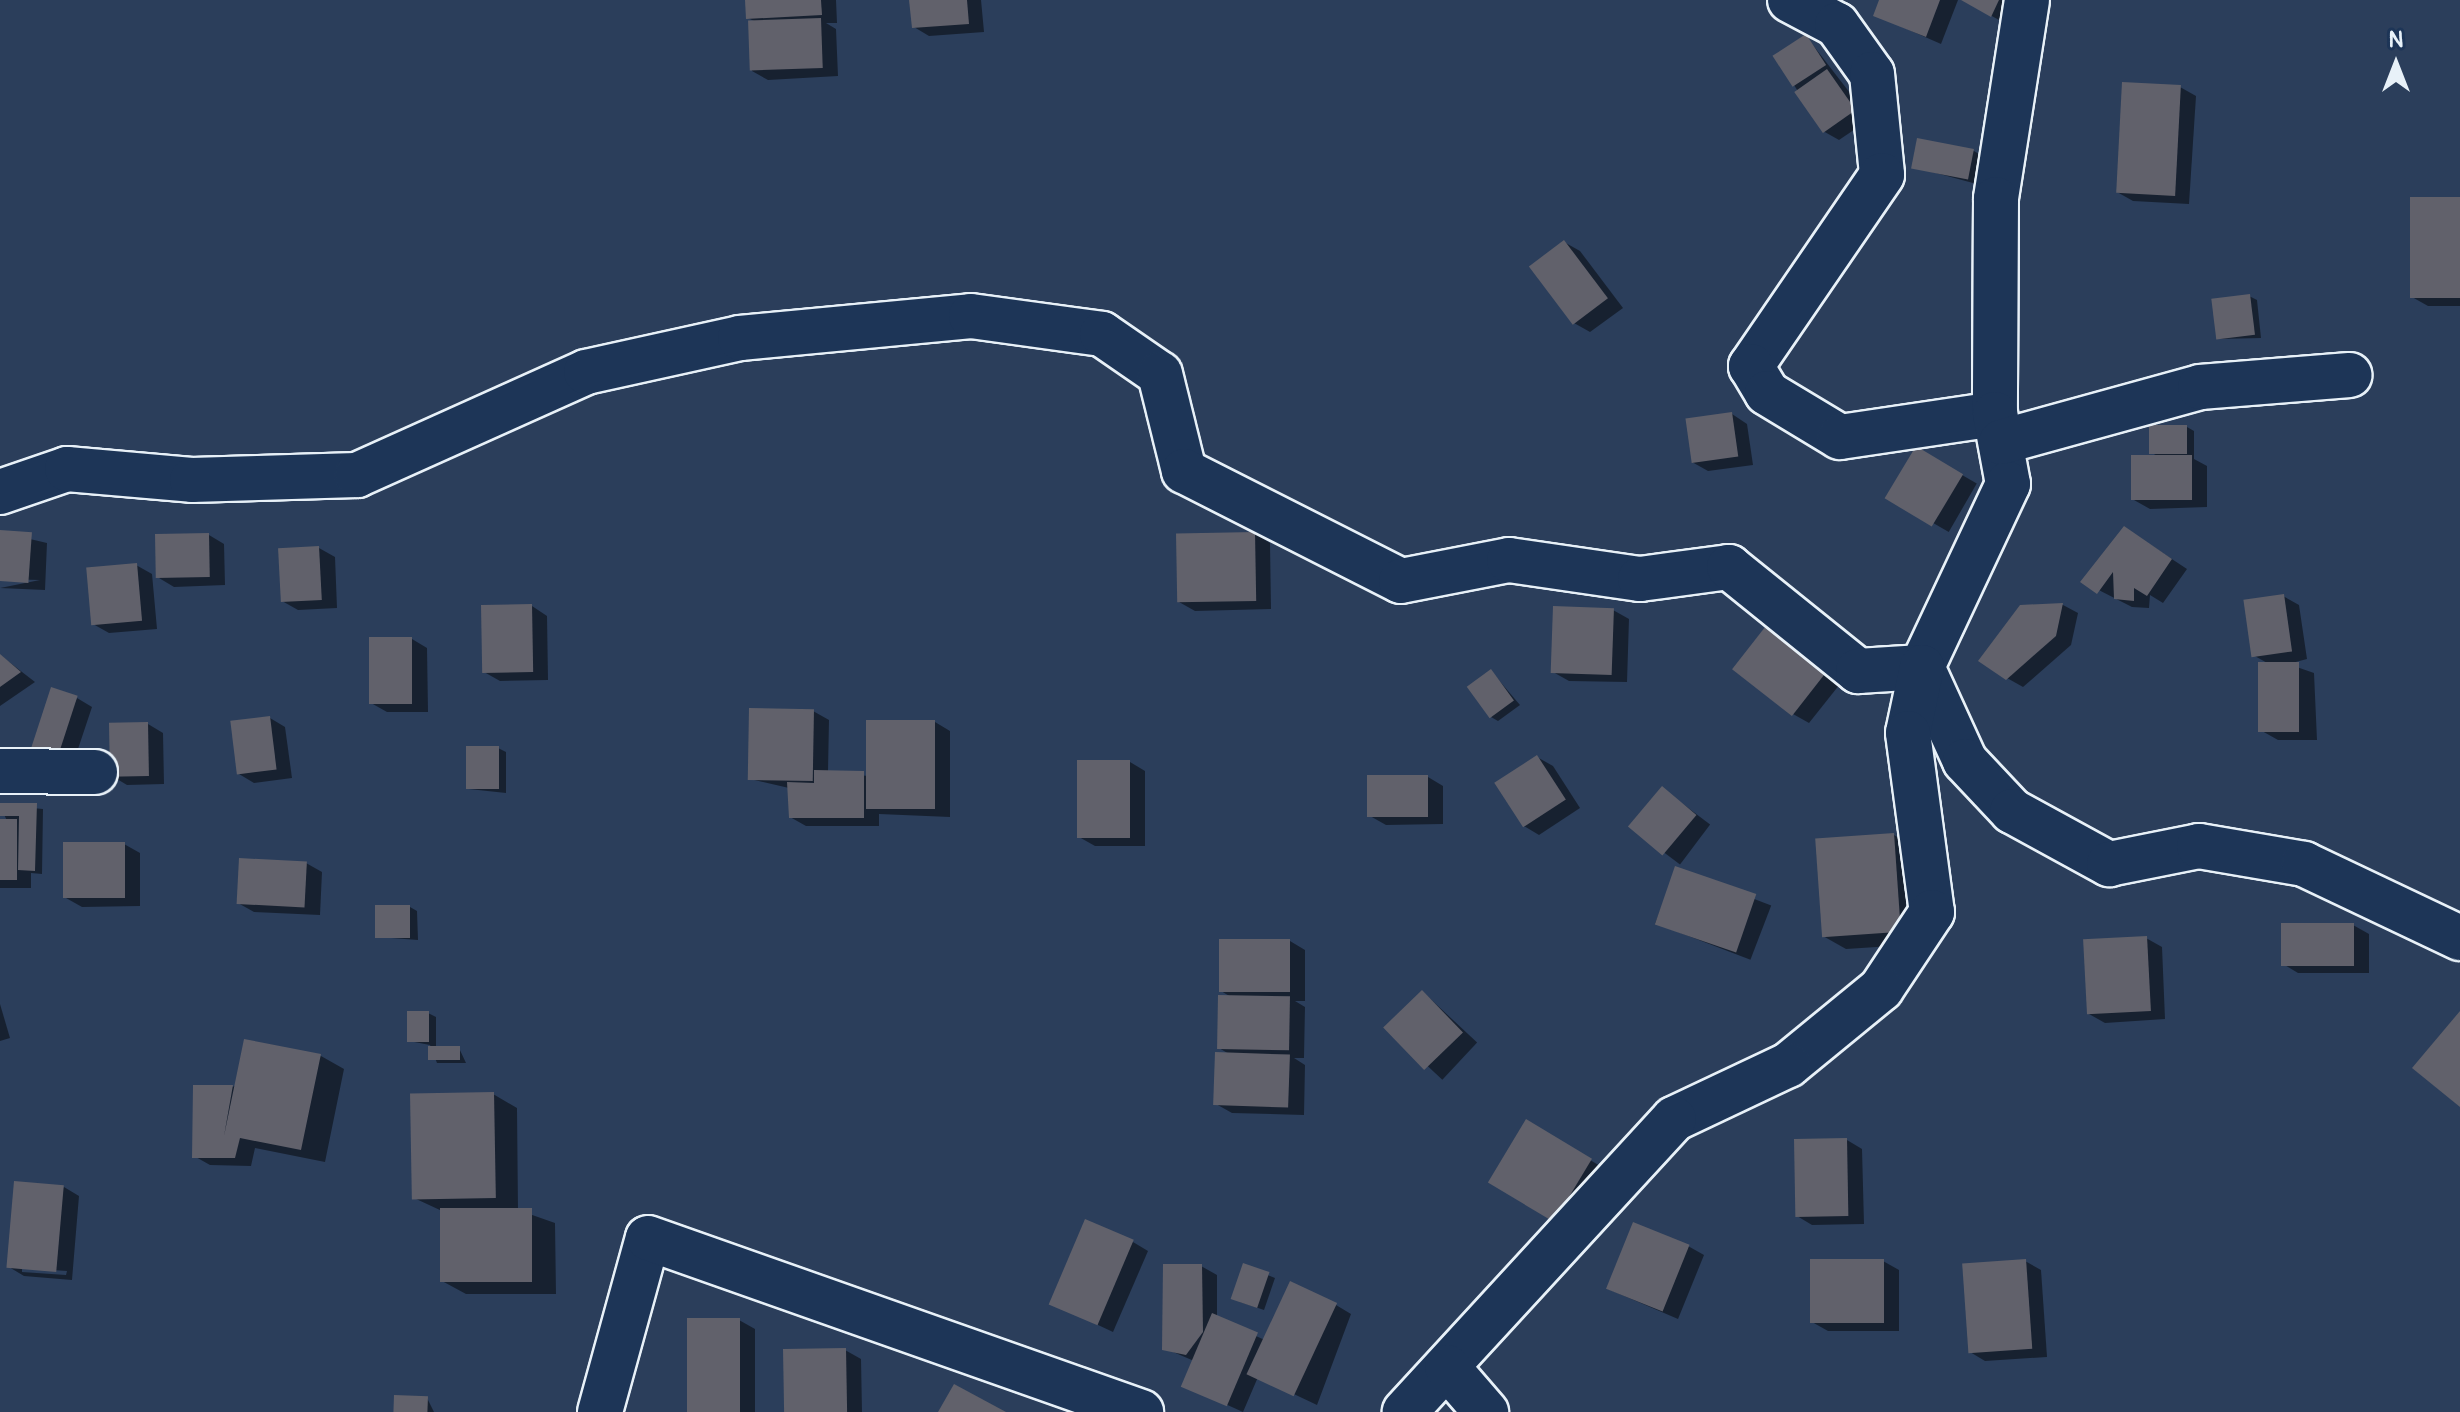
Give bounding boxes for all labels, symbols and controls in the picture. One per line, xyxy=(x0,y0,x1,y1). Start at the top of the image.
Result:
north arrow xyxy=(2356,24,2436,104)
text: N xyxy=(2389,26,2403,54)

